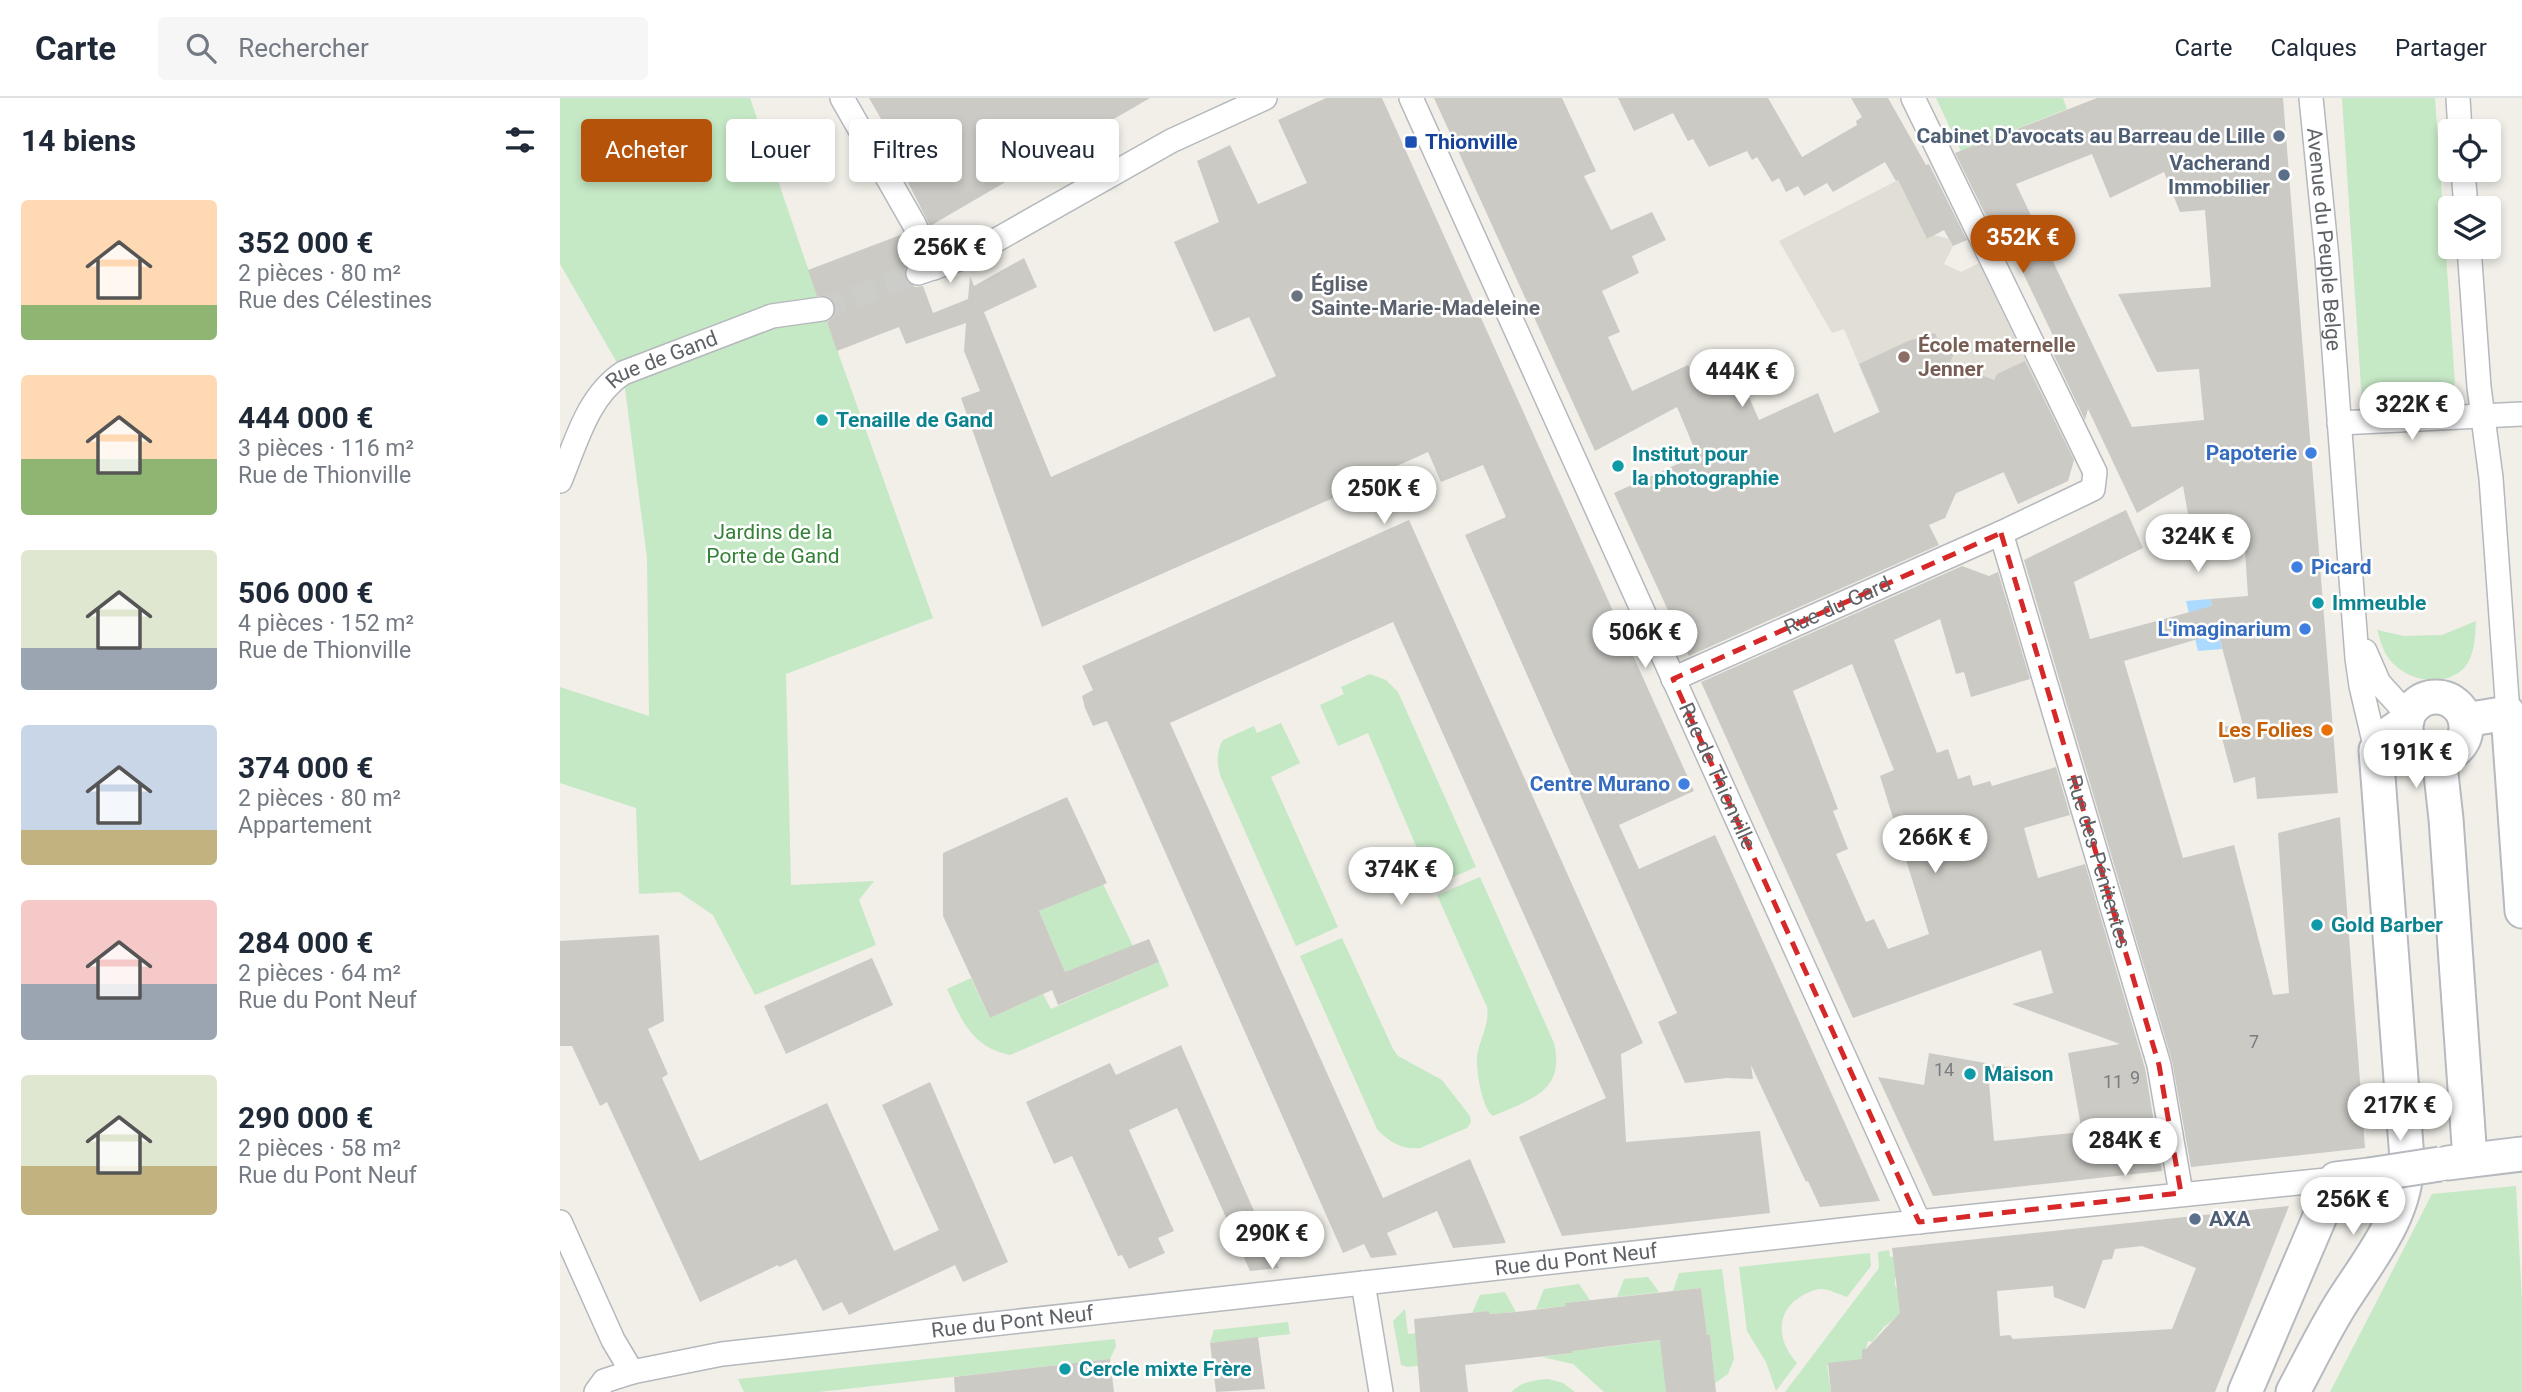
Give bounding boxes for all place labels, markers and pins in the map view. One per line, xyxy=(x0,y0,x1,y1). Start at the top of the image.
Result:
place label: Cabinet D'avocats au Barreau de Lille xyxy=(1917,124,2265,148)
marker: Cabinet D'avocats au Barreau de Lille xyxy=(2271,128,2287,144)
place label: Thionville xyxy=(1425,130,1518,154)
marker: Thionville xyxy=(1403,134,1419,150)
place label: Vacherand Immobilier xyxy=(2168,151,2270,199)
marker: Vacherand Immobilier xyxy=(2276,167,2292,183)
pin: 352K € xyxy=(1966,216,2080,275)
pin: 256K € xyxy=(893,226,1007,285)
place label: Église Sainte-Marie-Madeleine xyxy=(1311,272,1540,320)
marker: Église Sainte-Marie-Madeleine xyxy=(1289,288,1305,304)
place label: École maternelle Jenner xyxy=(1918,333,2076,381)
marker: École maternelle Jenner xyxy=(1896,349,1912,365)
pin: 444K € xyxy=(1685,350,1799,409)
pin: 322K € xyxy=(2355,382,2469,442)
place label: Tenaille de Gand xyxy=(836,408,993,432)
marker: Tenaille de Gand xyxy=(814,412,830,428)
place label: Papoterie xyxy=(2206,441,2297,465)
place label: Institut pour la photographie xyxy=(1632,442,1779,490)
marker: Papoterie xyxy=(2303,445,2319,461)
marker: Institut pour la photographie xyxy=(1610,458,1626,474)
pin: 250K € xyxy=(1327,466,1441,526)
pin: 324K € xyxy=(2141,514,2255,574)
place label: Picard xyxy=(2311,555,2372,579)
marker: Picard xyxy=(2289,559,2305,575)
place label: Immeuble xyxy=(2332,591,2426,615)
marker: Immeuble xyxy=(2310,595,2326,611)
pin: 506K € xyxy=(1588,610,1702,670)
place label: L'imaginarium xyxy=(2158,617,2291,641)
marker: L'imaginarium xyxy=(2297,621,2313,637)
place label: Les Folies xyxy=(2218,718,2313,742)
marker: Les Folies xyxy=(2319,722,2335,738)
pin: 191K € xyxy=(2359,730,2473,790)
place label: Centre Murano xyxy=(1530,772,1670,796)
marker: Centre Murano xyxy=(1676,776,1692,792)
pin: 266K € xyxy=(1878,816,1992,875)
pin: 374K € xyxy=(1344,848,1458,907)
place label: Gold Barber xyxy=(2331,913,2443,937)
marker: Gold Barber xyxy=(2309,917,2325,933)
place label: Maison xyxy=(1984,1062,2054,1086)
marker: Maison xyxy=(1962,1066,1978,1082)
pin: 217K € xyxy=(2343,1084,2457,1143)
pin: 284K € xyxy=(2068,1118,2182,1178)
pin: 256K € xyxy=(2296,1178,2410,1237)
place label: AXA xyxy=(2209,1207,2251,1231)
marker: AXA xyxy=(2187,1211,2203,1227)
pin: 290K € xyxy=(1215,1212,1329,1271)
place label: Cercle mixte Frère xyxy=(1079,1357,1252,1381)
marker: Cercle mixte Frère xyxy=(1057,1361,1073,1377)

